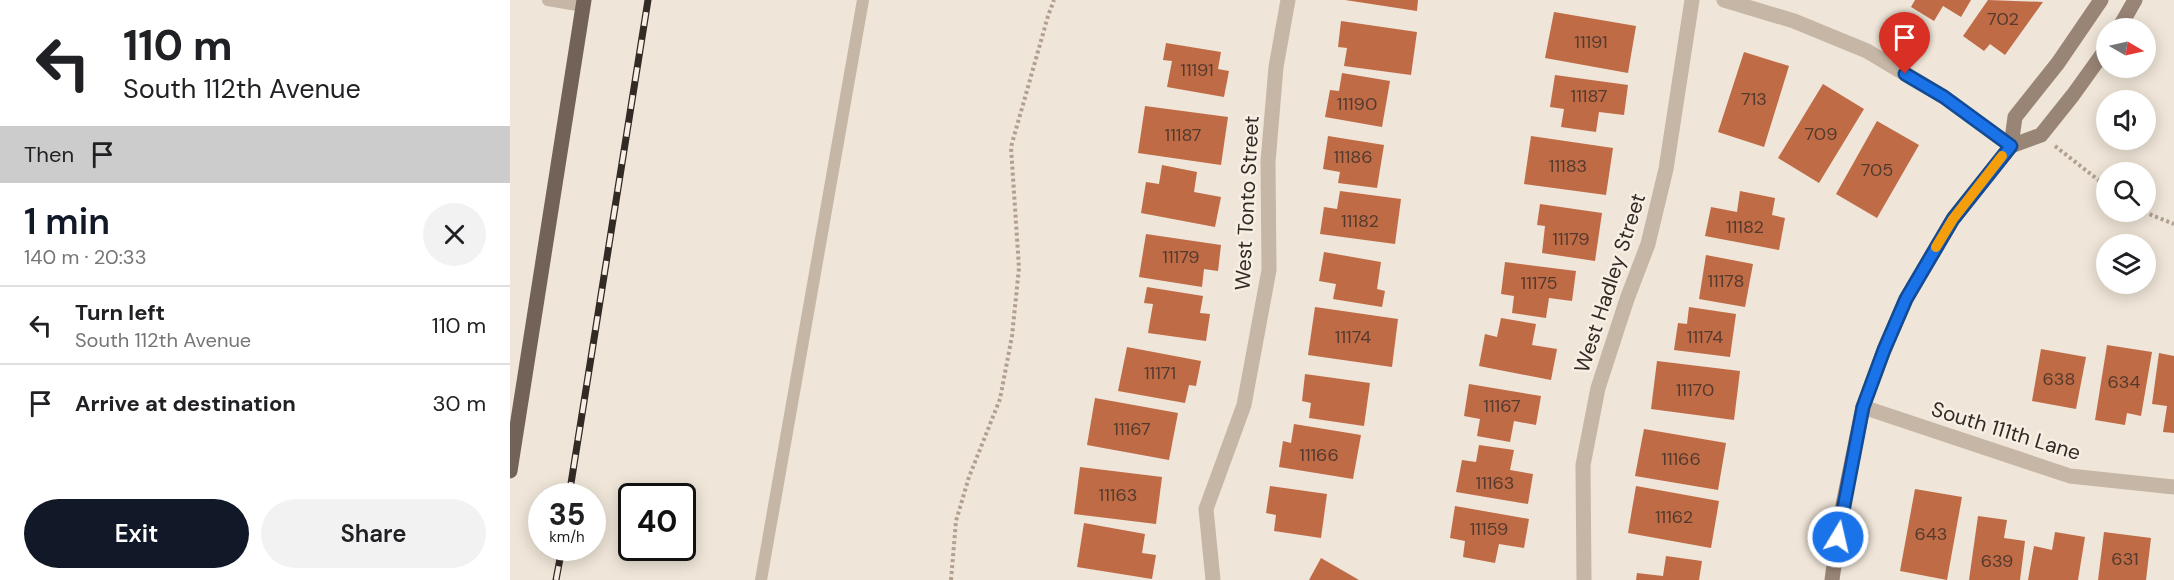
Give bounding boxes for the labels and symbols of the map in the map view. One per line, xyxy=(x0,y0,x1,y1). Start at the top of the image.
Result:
house number: 702 xyxy=(1987,7,2019,31)
pin xyxy=(1879,12,1930,74)
north arrow xyxy=(2096,18,2156,78)
house number: 11191 xyxy=(1574,30,1608,54)
house number: 11191 xyxy=(1180,58,1214,82)
house number: 11187 xyxy=(1571,84,1607,108)
house number: 713 xyxy=(1741,87,1767,111)
house number: 11190 xyxy=(1337,92,1377,116)
street label: West Tonto Street xyxy=(1228,115,1266,291)
house number: 709 xyxy=(1805,122,1837,146)
house number: 11187 xyxy=(1165,123,1201,147)
house number: 11186 xyxy=(1333,145,1373,169)
house number: 11183 xyxy=(1549,154,1587,178)
house number: 705 xyxy=(1861,158,1893,182)
street label: West Hadley Street xyxy=(1568,190,1652,376)
house number: 11182 xyxy=(1341,209,1379,233)
house number: 11182 xyxy=(1726,215,1764,239)
house number: 11179 xyxy=(1552,227,1590,251)
house number: 11179 xyxy=(1162,245,1200,269)
house number: 11178 xyxy=(1707,269,1745,293)
house number: 11175 xyxy=(1521,271,1557,295)
house number: 11174 xyxy=(1335,325,1371,349)
house number: 11174 xyxy=(1687,325,1723,349)
house number: 11171 xyxy=(1144,361,1176,385)
house number: 638 xyxy=(2043,367,2075,391)
house number: 634 xyxy=(2108,370,2141,394)
house number: 11170 xyxy=(1676,378,1714,402)
house number: 11167 xyxy=(1483,394,1521,418)
street label: South 111th Lane xyxy=(1928,395,2084,467)
house number: 11167 xyxy=(1113,417,1151,441)
house number: 11166 xyxy=(1299,443,1339,467)
house number: 11166 xyxy=(1661,447,1701,471)
house number: 11163 xyxy=(1476,471,1514,495)
speed limit sign: 40 xyxy=(618,483,696,561)
house number: 11163 xyxy=(1099,483,1137,507)
house number: 11162 xyxy=(1655,505,1693,529)
position arrow xyxy=(1806,505,1870,569)
house number: 11159 xyxy=(1470,517,1508,541)
house number: 643 xyxy=(1915,522,1947,546)
house number: 631 xyxy=(2111,547,2139,571)
house number: 639 xyxy=(1981,549,2013,573)

